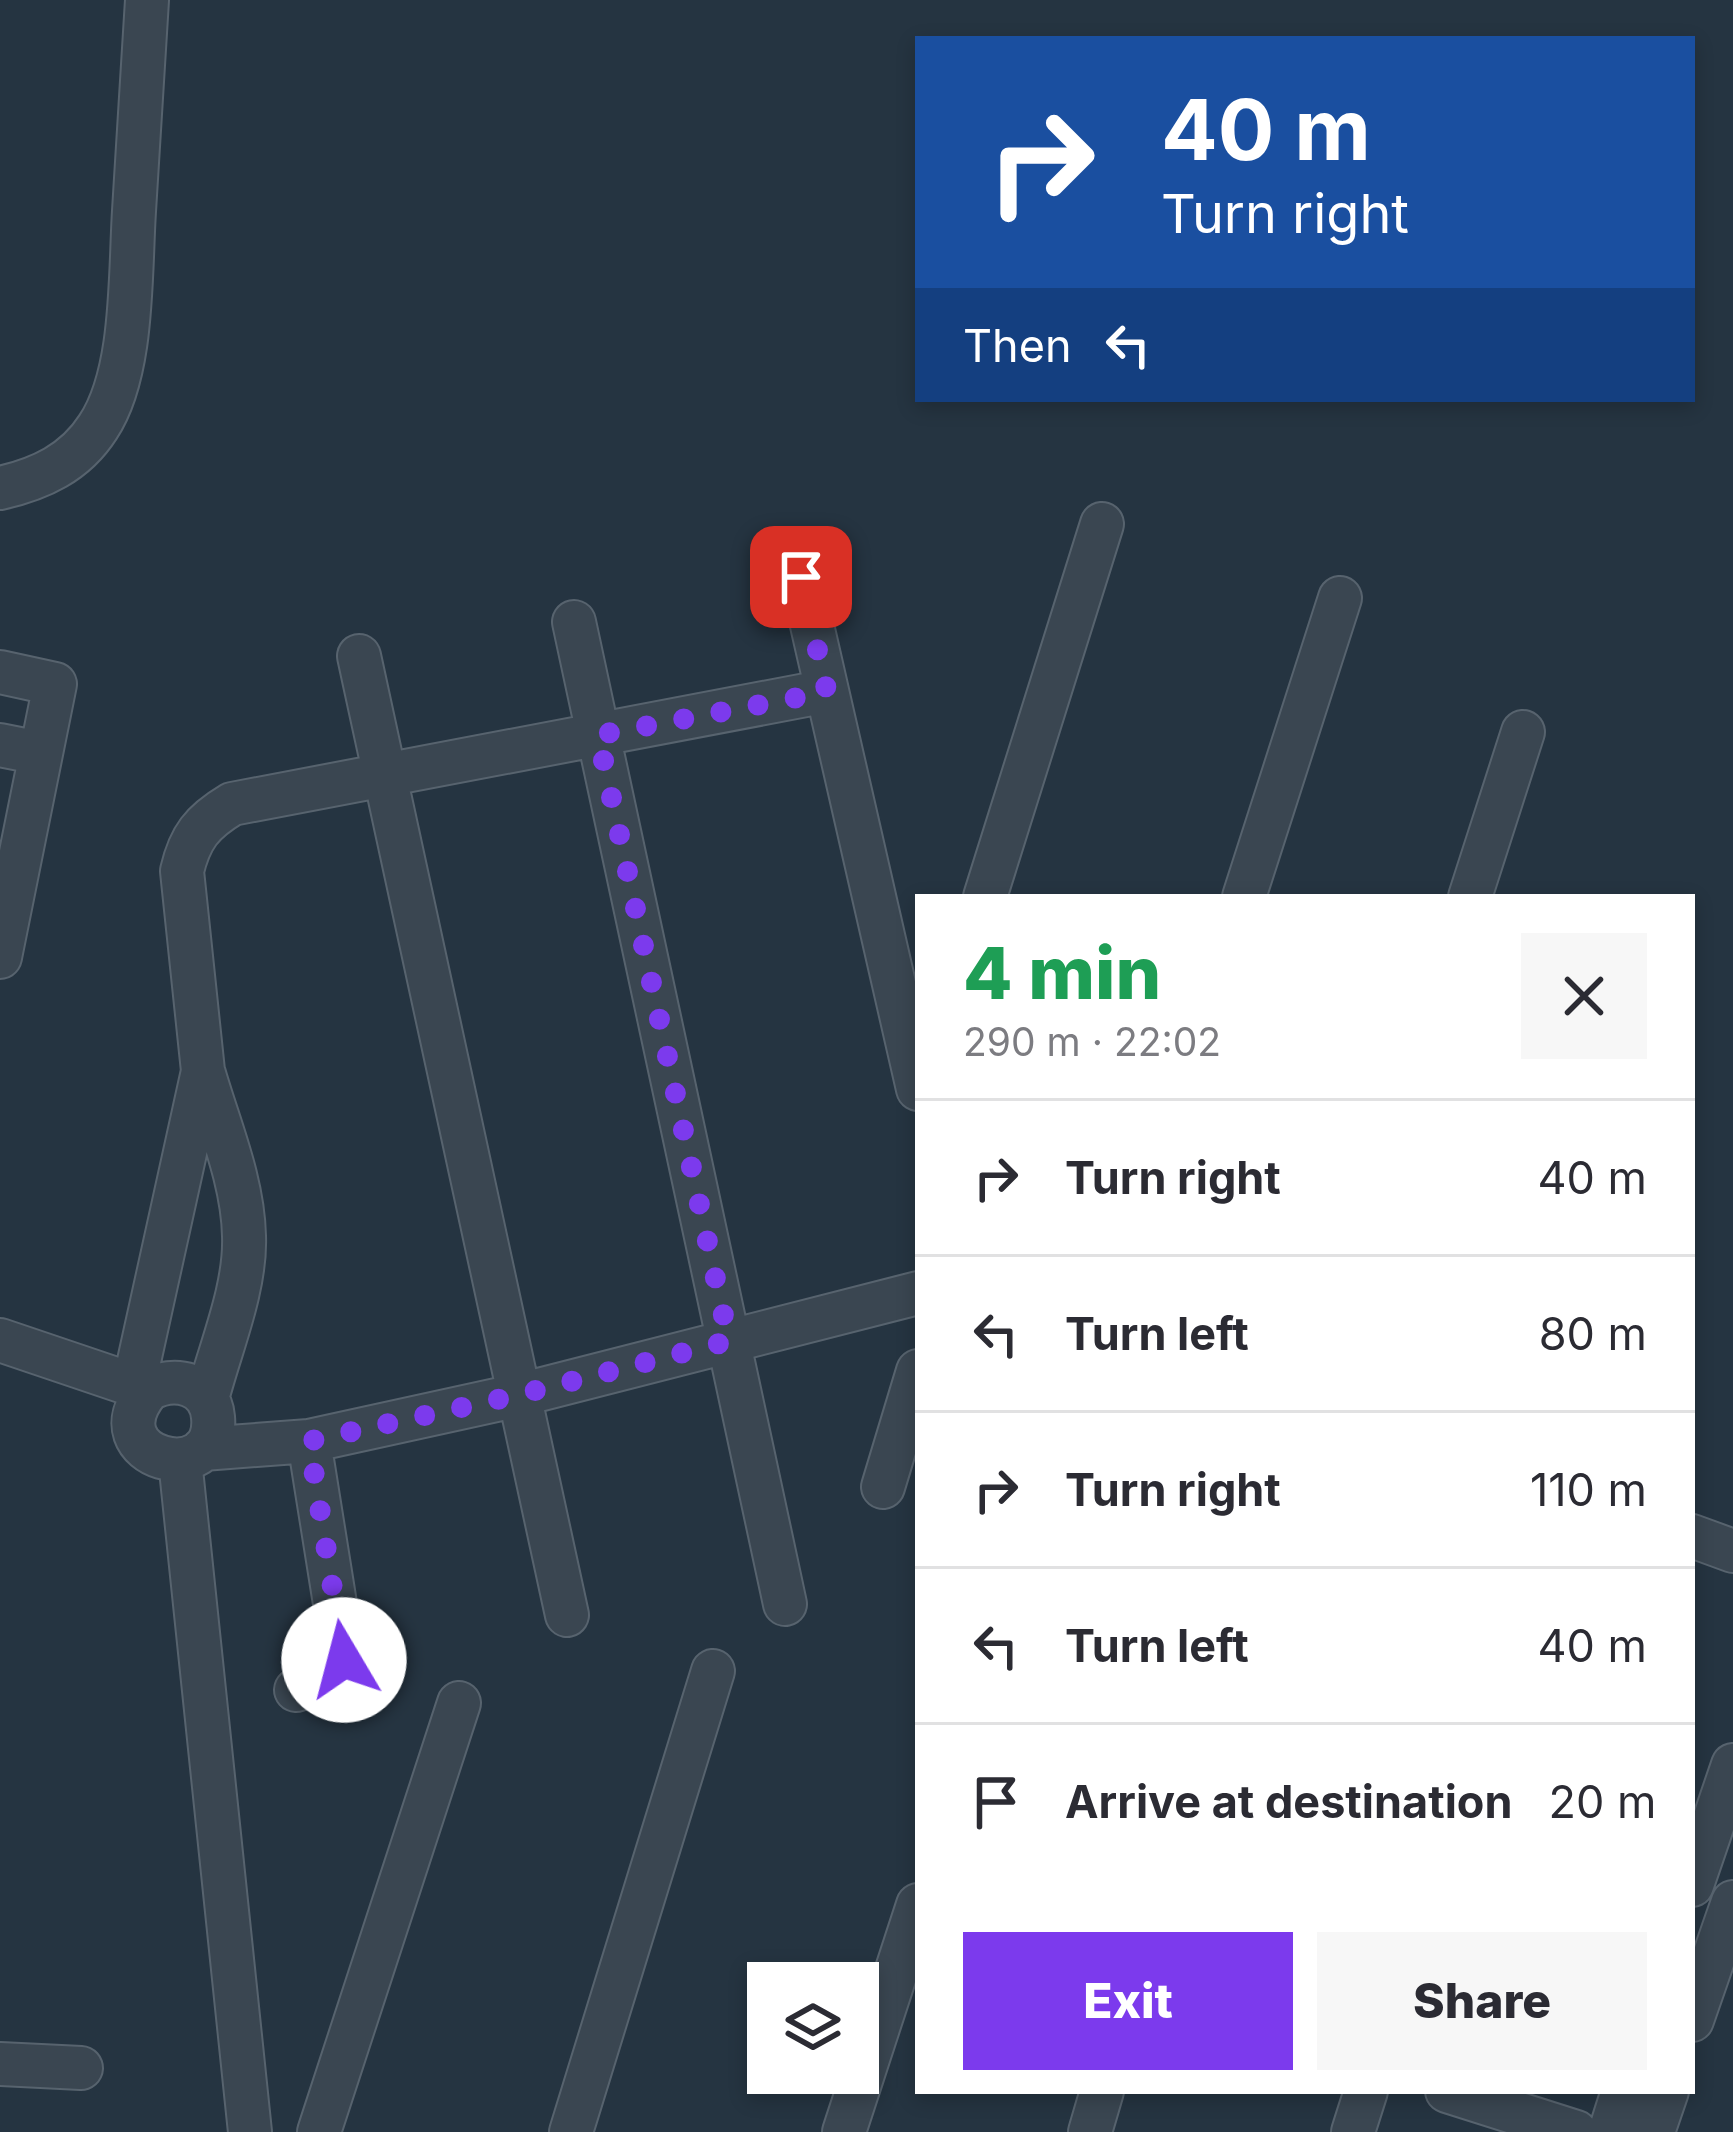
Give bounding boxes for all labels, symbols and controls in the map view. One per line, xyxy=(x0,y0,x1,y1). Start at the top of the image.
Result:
text: 40 m xyxy=(1161,79,1371,180)
icon: right xyxy=(963,84,1119,240)
text: Turn right xyxy=(1161,181,1409,246)
icon: left xyxy=(1095,312,1161,378)
text: Then xyxy=(963,318,1071,373)
pin xyxy=(750,526,852,628)
icon: arrive xyxy=(768,544,834,610)
text: 4 min xyxy=(963,929,1161,1016)
button: close xyxy=(1521,933,1647,1059)
text: 290 m · 22:02 xyxy=(963,1018,1221,1065)
icon: right xyxy=(963,1145,1029,1211)
text: Turn right xyxy=(1065,1150,1281,1205)
text: 40 m xyxy=(1537,1150,1647,1205)
icon: left xyxy=(963,1301,1029,1367)
text: Turn left xyxy=(1065,1306,1249,1361)
text: 80 m xyxy=(1539,1306,1647,1361)
icon: right xyxy=(963,1457,1029,1523)
text: Turn right xyxy=(1065,1462,1281,1517)
text: 110 m xyxy=(1530,1462,1647,1517)
position arrow xyxy=(281,1597,407,1723)
icon: left xyxy=(963,1613,1029,1679)
text: Turn left xyxy=(1065,1618,1249,1673)
text: 40 m xyxy=(1537,1618,1647,1673)
icon: arrive xyxy=(963,1769,1029,1835)
text: Arrive at destination xyxy=(1065,1774,1512,1829)
text: 20 m xyxy=(1548,1774,1656,1829)
button: Exit xyxy=(963,1932,1293,2070)
button: Share xyxy=(1317,1932,1647,2070)
map controls xyxy=(747,1962,879,2094)
button: layers xyxy=(747,1962,879,2094)

